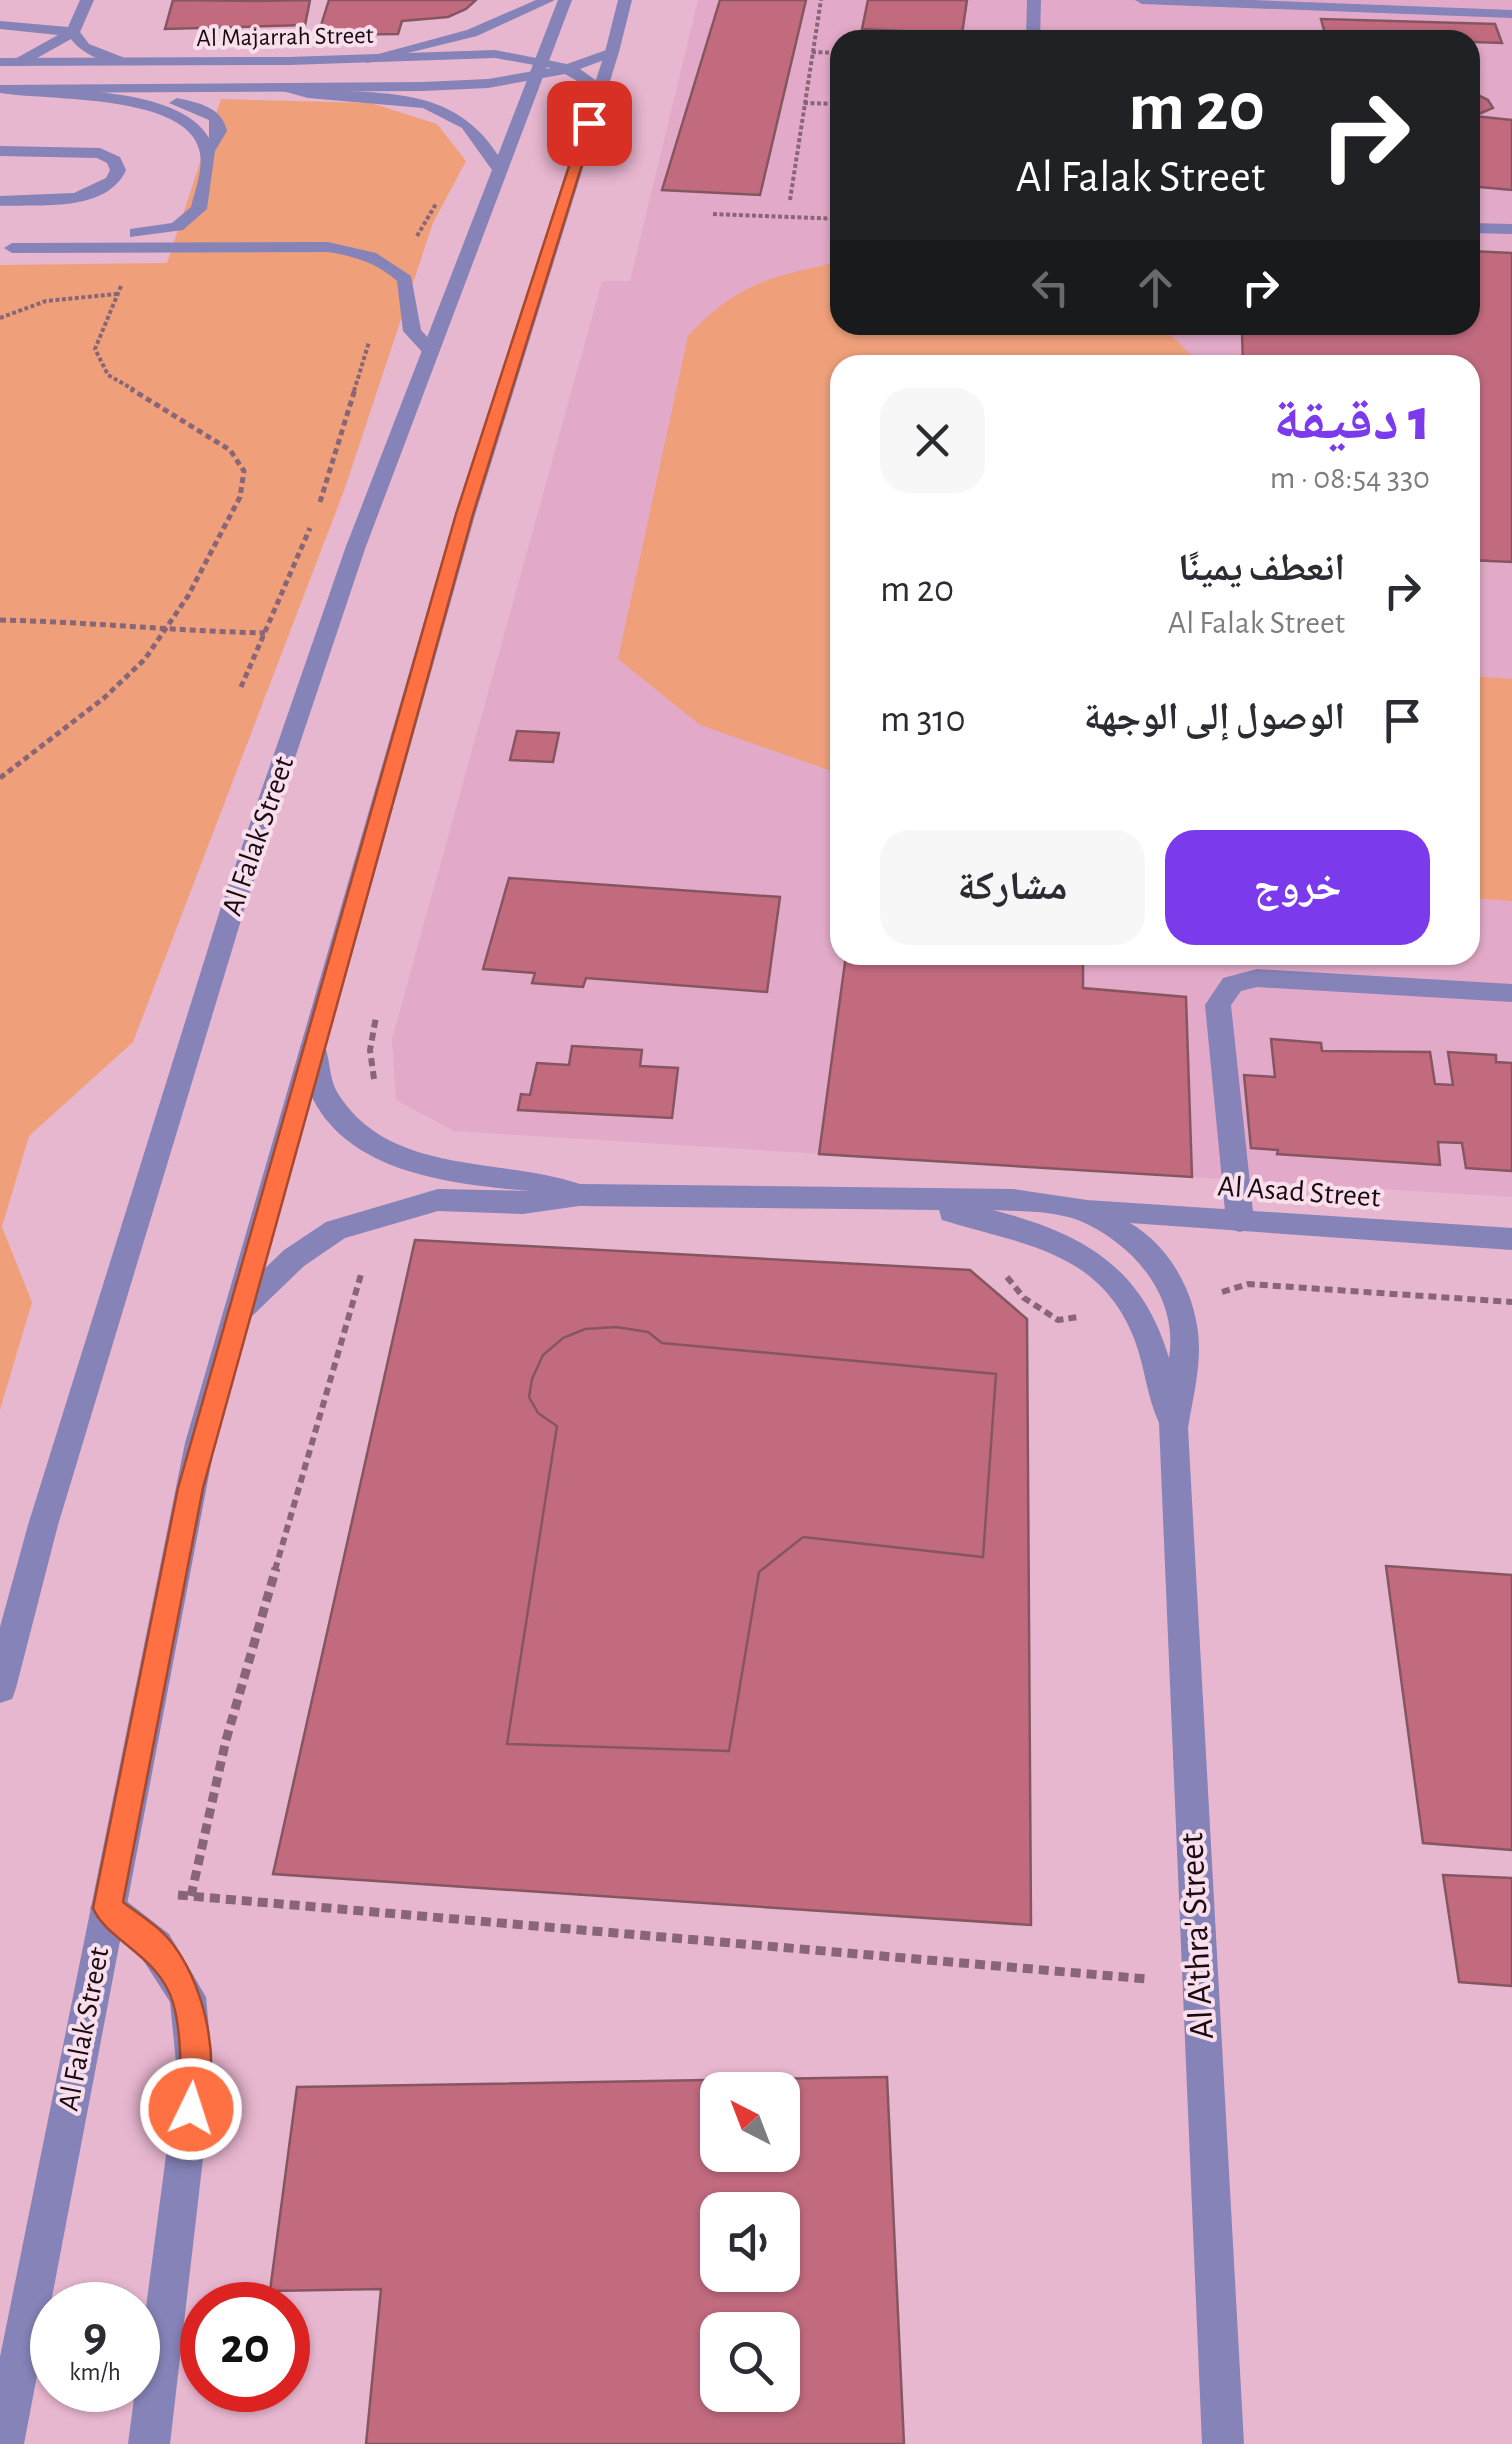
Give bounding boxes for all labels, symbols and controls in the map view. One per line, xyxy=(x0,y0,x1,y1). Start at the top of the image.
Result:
street label: Al Majarrah Street xyxy=(196,23,374,51)
icon: right xyxy=(1300,70,1430,200)
text: 20 m xyxy=(1128,73,1265,143)
pin xyxy=(547,81,632,166)
icon: arrive xyxy=(562,96,617,151)
text: Al Falak Street xyxy=(1016,155,1265,200)
icon: left xyxy=(1023,260,1078,315)
icon: ahead xyxy=(1128,260,1183,315)
icon: right xyxy=(1233,260,1288,315)
button: close xyxy=(880,388,985,493)
text: 1 دقيقة xyxy=(1273,391,1430,451)
text: 330 m · 08:54 xyxy=(1270,462,1430,494)
text: انعطف يمينًا xyxy=(1178,550,1345,588)
icon: right xyxy=(1375,563,1430,618)
text: 20 m xyxy=(880,571,954,609)
text: Al Falak Street xyxy=(1168,607,1345,639)
icon: arrive xyxy=(1375,693,1430,748)
text: الوصول إلى الوجهة xyxy=(1084,699,1345,737)
text: 310 m xyxy=(880,701,965,739)
street label: Al Falak Street xyxy=(217,752,299,919)
button: مشاركة xyxy=(880,830,1145,945)
button: خروج xyxy=(1165,830,1430,945)
street label: Al Asad Street xyxy=(1217,1171,1382,1213)
street label: Al A'thra' Street xyxy=(1174,1832,1220,2040)
street label: Al Falak Street xyxy=(53,1944,115,2113)
position arrow xyxy=(139,2057,243,2161)
north arrow xyxy=(700,2072,800,2172)
map controls xyxy=(700,2072,800,2412)
button: sound xyxy=(700,2192,800,2292)
speed limit sign: 20 xyxy=(180,2282,310,2412)
text: 9 xyxy=(83,2310,107,2360)
button: search xyxy=(700,2312,800,2412)
text: km/h xyxy=(69,2360,121,2385)

